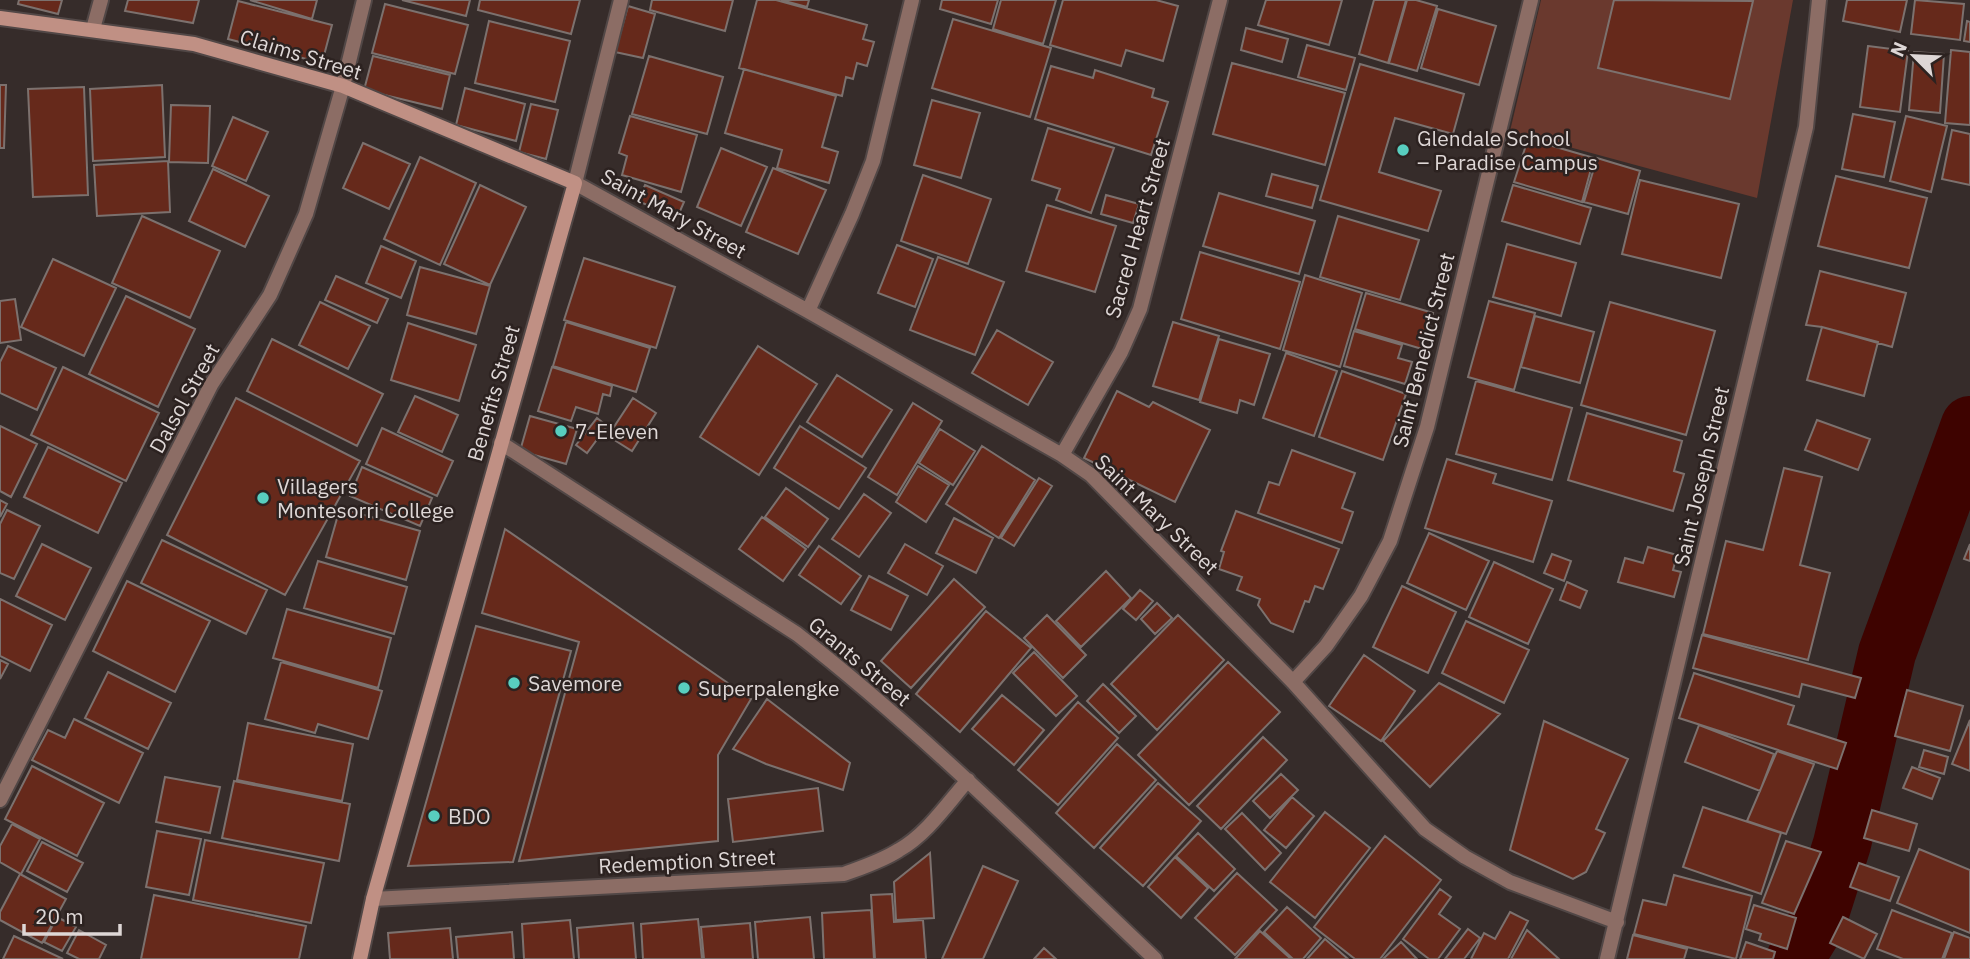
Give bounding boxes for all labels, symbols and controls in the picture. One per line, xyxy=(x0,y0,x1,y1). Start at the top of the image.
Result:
north arrow xyxy=(1879,21,1949,91)
street label: Claims Street xyxy=(236,22,366,86)
text: N xyxy=(1885,38,1912,60)
place label: Glendale School – Paradise Campus xyxy=(1417,124,1598,176)
street label: Sacred Heart Street xyxy=(1098,135,1176,321)
marker: Glendale School – Paradise Campus xyxy=(1395,142,1411,158)
street label: Saint Mary Street xyxy=(596,161,752,265)
street label: Saint Benedict Street xyxy=(1385,250,1461,450)
street label: Benefits Street xyxy=(460,321,526,465)
street label: Dalsol Street xyxy=(142,338,226,458)
street label: Saint Joseph Street xyxy=(1667,383,1735,569)
place label: 7-Eleven xyxy=(575,417,659,445)
marker: 7-Eleven xyxy=(553,423,569,439)
street label: Saint Mary Street xyxy=(1089,448,1225,580)
place label: Villagers Montesorri College xyxy=(277,472,454,524)
marker: Villagers Montesorri College xyxy=(255,490,271,506)
street label: Grants Street xyxy=(803,610,917,712)
place label: Savemore xyxy=(528,669,622,697)
place label: Superpalengke xyxy=(698,674,839,702)
marker: Savemore xyxy=(506,675,522,691)
marker: Superpalengke xyxy=(676,680,692,696)
place label: BDO xyxy=(448,802,491,830)
marker: BDO xyxy=(426,808,442,824)
street label: Redemption Street xyxy=(598,842,776,880)
scale bar xyxy=(24,892,121,936)
text: 20 m xyxy=(35,902,84,930)

